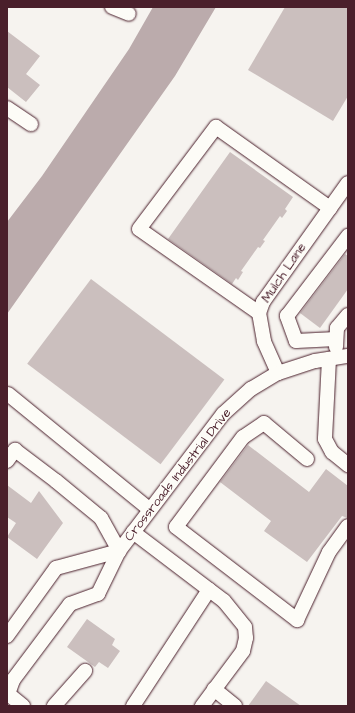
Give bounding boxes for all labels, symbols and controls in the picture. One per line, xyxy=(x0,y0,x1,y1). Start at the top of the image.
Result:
street label: Mulch Lane xyxy=(258,240,310,306)
street label: Crossroads Industrial Drive xyxy=(121,406,235,544)

